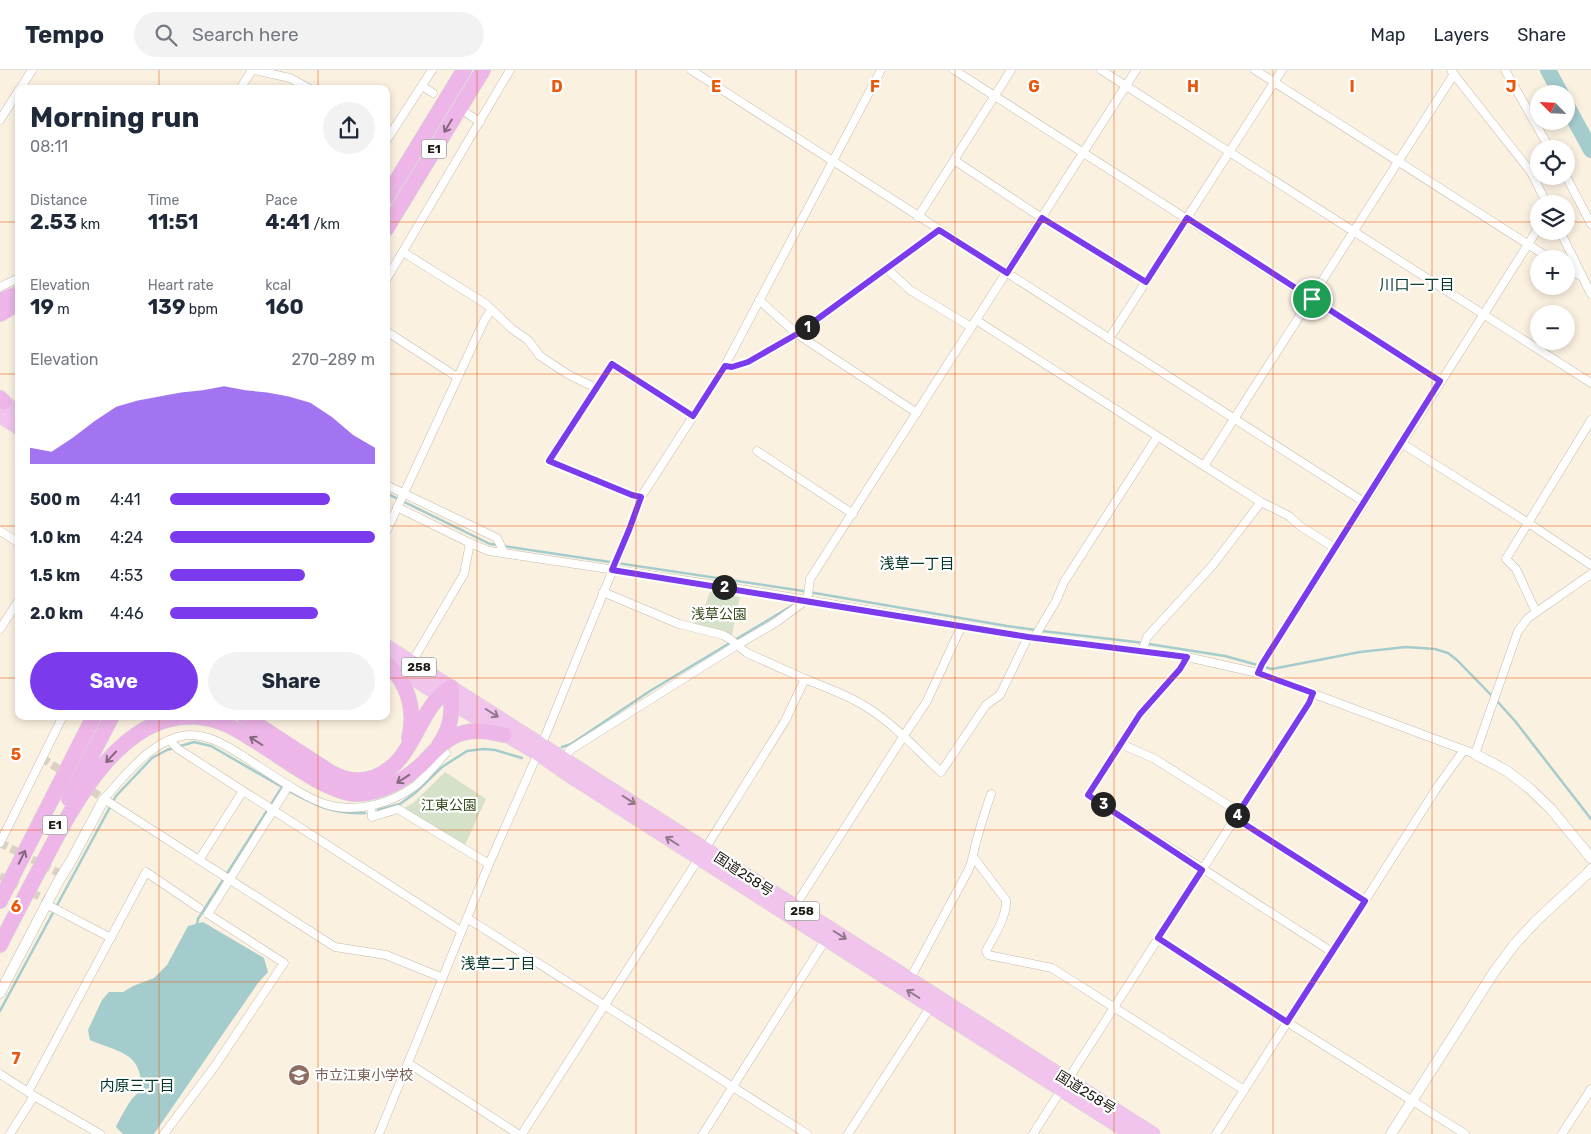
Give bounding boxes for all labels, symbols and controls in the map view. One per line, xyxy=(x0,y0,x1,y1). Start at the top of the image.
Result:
search box xyxy=(134,12,484,57)
text: Tempo xyxy=(25,21,104,49)
icon: search xyxy=(152,21,180,49)
text: Search here xyxy=(192,23,299,46)
text: Map xyxy=(1371,24,1406,46)
text: Layers xyxy=(1434,24,1489,46)
text: Share xyxy=(1517,24,1566,46)
text: D xyxy=(551,77,563,96)
text: E xyxy=(711,77,721,96)
text: F xyxy=(870,77,880,96)
text: G xyxy=(1028,77,1040,96)
text: H xyxy=(1187,77,1199,96)
text: I xyxy=(1349,77,1355,96)
text: J xyxy=(1506,77,1516,96)
north arrow xyxy=(1530,85,1575,130)
map controls xyxy=(1530,85,1575,350)
text: Morning run xyxy=(30,101,199,134)
button: share xyxy=(323,102,375,154)
one-way arrow xyxy=(443,119,453,133)
text: 08:11 xyxy=(30,137,68,156)
road number: E1 xyxy=(422,140,446,158)
button: locate xyxy=(1530,140,1575,185)
text: Distance xyxy=(30,192,87,209)
text: Time xyxy=(148,192,179,209)
text: Pace xyxy=(265,192,297,209)
button: layers xyxy=(1530,195,1575,240)
text: 2.53 xyxy=(30,209,77,234)
text: 11:51 xyxy=(148,209,199,234)
text: 4:41 xyxy=(265,209,310,234)
text: km xyxy=(77,216,100,233)
text: /km xyxy=(310,216,340,233)
button: + xyxy=(1530,250,1575,295)
district label: 川口一丁目 xyxy=(1379,276,1455,294)
text: Elevation xyxy=(30,277,90,294)
text: Heart rate xyxy=(148,277,214,294)
text: kcal xyxy=(265,277,291,294)
pin xyxy=(1291,278,1333,320)
icon: arrive xyxy=(1298,285,1326,313)
text: 19 xyxy=(30,294,54,319)
text: 139 xyxy=(148,294,185,319)
text: 160 xyxy=(265,294,304,319)
text: m xyxy=(54,301,70,318)
text: bpm xyxy=(185,301,218,318)
button: − xyxy=(1530,305,1575,350)
pin: 1 xyxy=(794,314,820,340)
text: 1 xyxy=(804,319,811,336)
text: Elevation xyxy=(30,350,99,369)
text: 270–289 m xyxy=(291,350,375,369)
text: 500 m xyxy=(30,490,80,509)
text: 4:41 xyxy=(110,490,141,509)
text: 1.0 km xyxy=(30,528,81,547)
text: 4:24 xyxy=(110,528,143,547)
district label: 浅草一丁目 xyxy=(879,555,955,573)
text: 1.5 km xyxy=(30,566,80,585)
text: 4:53 xyxy=(110,566,143,585)
pin: 2 xyxy=(712,574,736,600)
text: 2 xyxy=(720,579,729,596)
text: 2.0 km xyxy=(30,604,83,623)
text: 4:46 xyxy=(110,604,144,623)
park label: 浅草公園 xyxy=(691,606,747,623)
button: Save xyxy=(30,652,198,710)
button: Share xyxy=(208,652,375,710)
road number: 258 xyxy=(402,658,436,676)
one-way arrow xyxy=(485,708,499,718)
one-way arrow xyxy=(249,736,263,746)
text: 5 xyxy=(11,745,21,764)
one-way arrow xyxy=(105,750,117,763)
one-way arrow xyxy=(396,774,410,784)
pin: 3 xyxy=(1090,792,1116,816)
one-way arrow xyxy=(622,796,636,806)
text: 3 xyxy=(1099,796,1108,813)
park label: 江東公園 xyxy=(421,797,477,814)
pin: 4 xyxy=(1224,802,1250,828)
text: 4 xyxy=(1233,807,1242,824)
road number: E1 xyxy=(42,816,68,834)
one-way arrow xyxy=(666,836,680,846)
street label: 国道258号 xyxy=(711,849,777,900)
one-way arrow xyxy=(18,850,27,865)
text: 6 xyxy=(11,897,21,916)
road number: 258 xyxy=(784,901,820,920)
one-way arrow xyxy=(833,930,847,940)
district label: 浅草二丁目 xyxy=(460,955,536,973)
one-way arrow xyxy=(906,989,920,999)
text: 7 xyxy=(11,1049,21,1068)
school or university icon: 市立江東小学校 xyxy=(287,1063,311,1087)
place label: 市立江東小学校 xyxy=(315,1067,413,1084)
street label: 国道258号 xyxy=(1053,1067,1119,1118)
district label: 内原三丁目 xyxy=(99,1077,175,1095)

